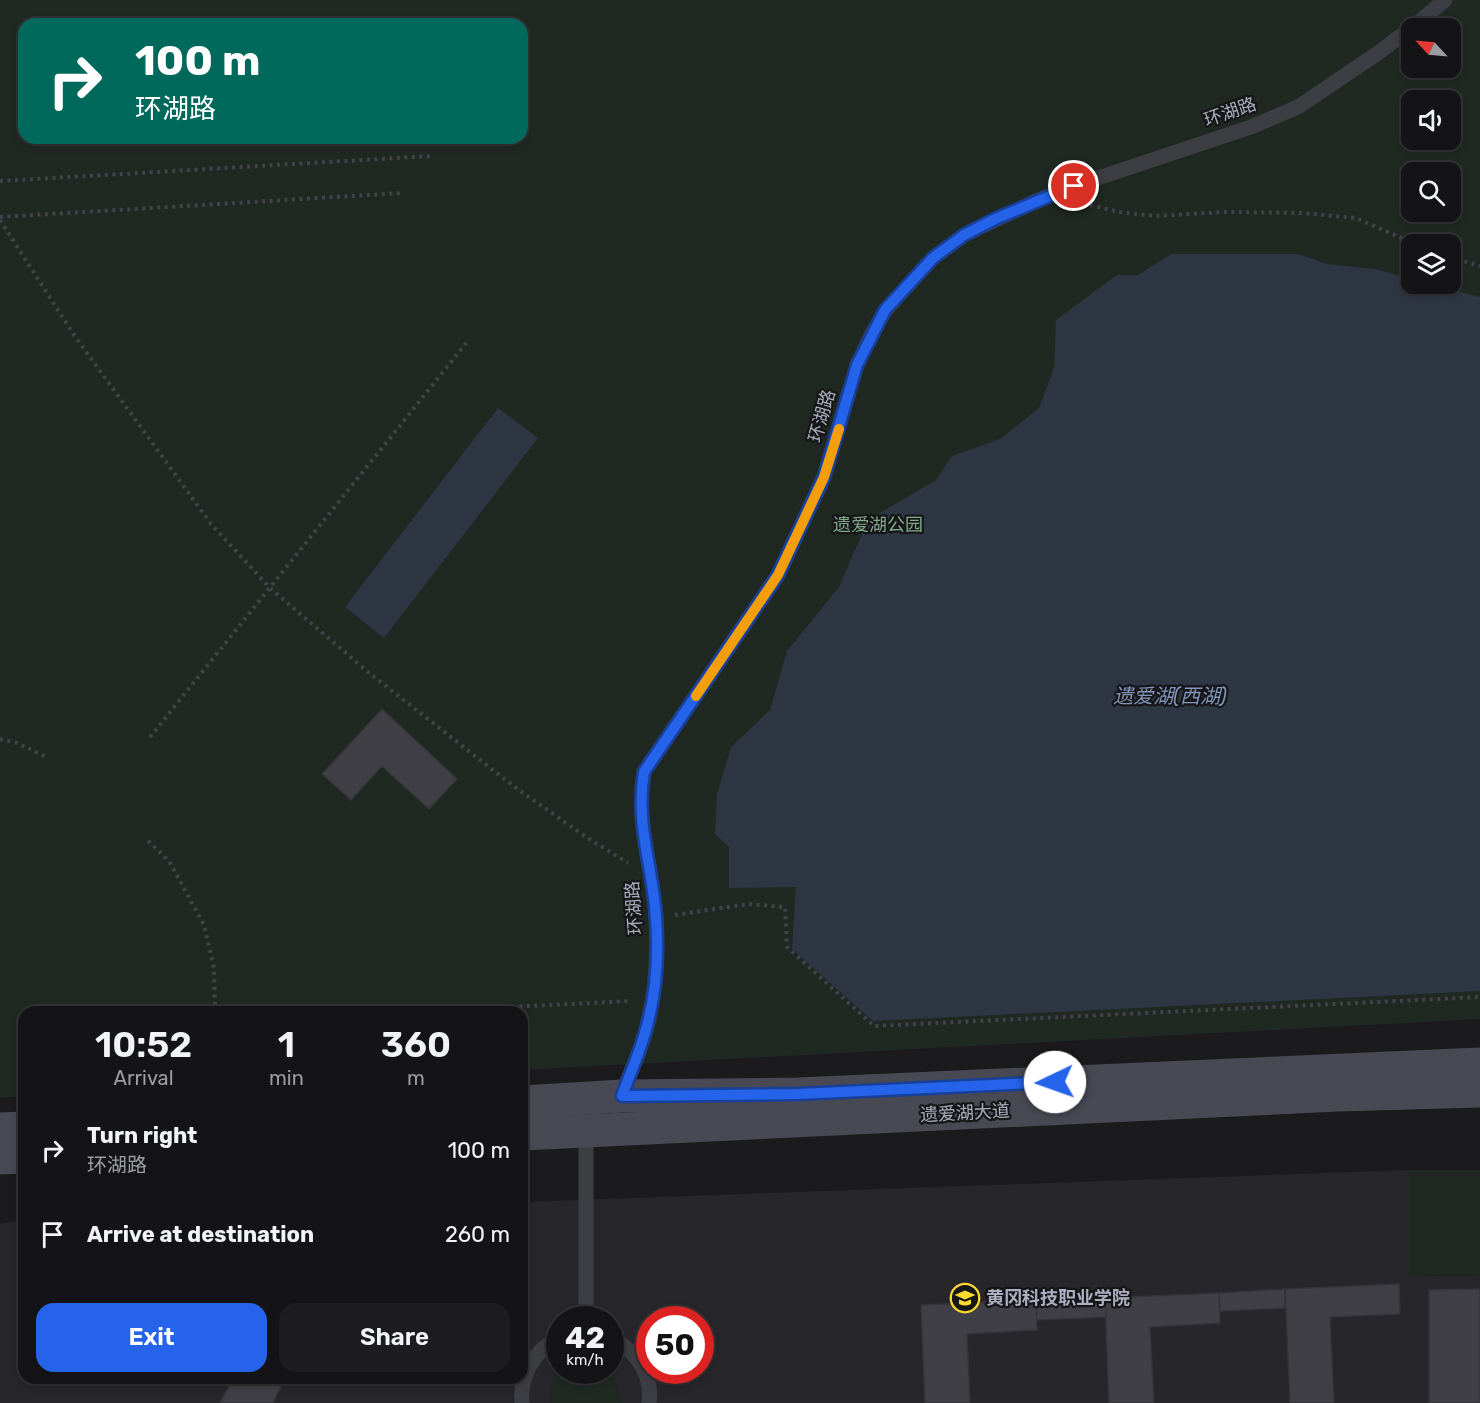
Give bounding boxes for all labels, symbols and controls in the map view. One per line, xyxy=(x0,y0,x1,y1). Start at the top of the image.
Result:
north arrow xyxy=(1401,18,1461,78)
map controls xyxy=(1401,18,1461,294)
text: 100 m xyxy=(135,36,260,86)
icon: right xyxy=(36,42,114,120)
button: sound xyxy=(1401,90,1461,150)
text: 环湖路 xyxy=(135,93,216,125)
street label: 环湖路 xyxy=(1201,93,1259,131)
pin xyxy=(1048,160,1099,211)
button: search xyxy=(1401,162,1461,222)
icon: arrive xyxy=(1057,169,1090,202)
button: layers xyxy=(1401,234,1461,294)
street label: 环湖路 xyxy=(804,387,840,445)
park label: 遗爱湖公园 xyxy=(833,514,923,536)
water label: 遗爱湖(西湖) xyxy=(1113,684,1227,708)
street label: 环湖路 xyxy=(621,880,647,936)
text: 10:52 xyxy=(95,1023,192,1066)
text: 1 xyxy=(278,1023,295,1066)
text: 360 xyxy=(381,1023,451,1066)
position arrow xyxy=(1023,1050,1087,1114)
text: Arrival xyxy=(114,1066,174,1090)
text: min xyxy=(269,1066,304,1090)
text: m xyxy=(407,1066,425,1090)
street label: 遗爱湖大道 xyxy=(919,1100,1011,1126)
text: Turn right xyxy=(87,1122,197,1149)
icon: right xyxy=(36,1134,69,1167)
text: 100 m xyxy=(448,1137,510,1164)
text: 环湖路 xyxy=(87,1153,147,1177)
icon: arrive xyxy=(36,1218,69,1251)
text: Arrive at destination xyxy=(87,1221,314,1248)
text: 260 m xyxy=(445,1221,510,1248)
school or university icon: 黄冈科技职业学院 xyxy=(949,1282,981,1314)
place label: 黄冈科技职业学院 xyxy=(986,1287,1130,1309)
button: Exit xyxy=(36,1303,267,1372)
button: Share xyxy=(279,1303,510,1372)
speed limit sign: 50 xyxy=(636,1306,714,1384)
text: 42 xyxy=(565,1320,605,1356)
text: km/h xyxy=(566,1351,604,1369)

